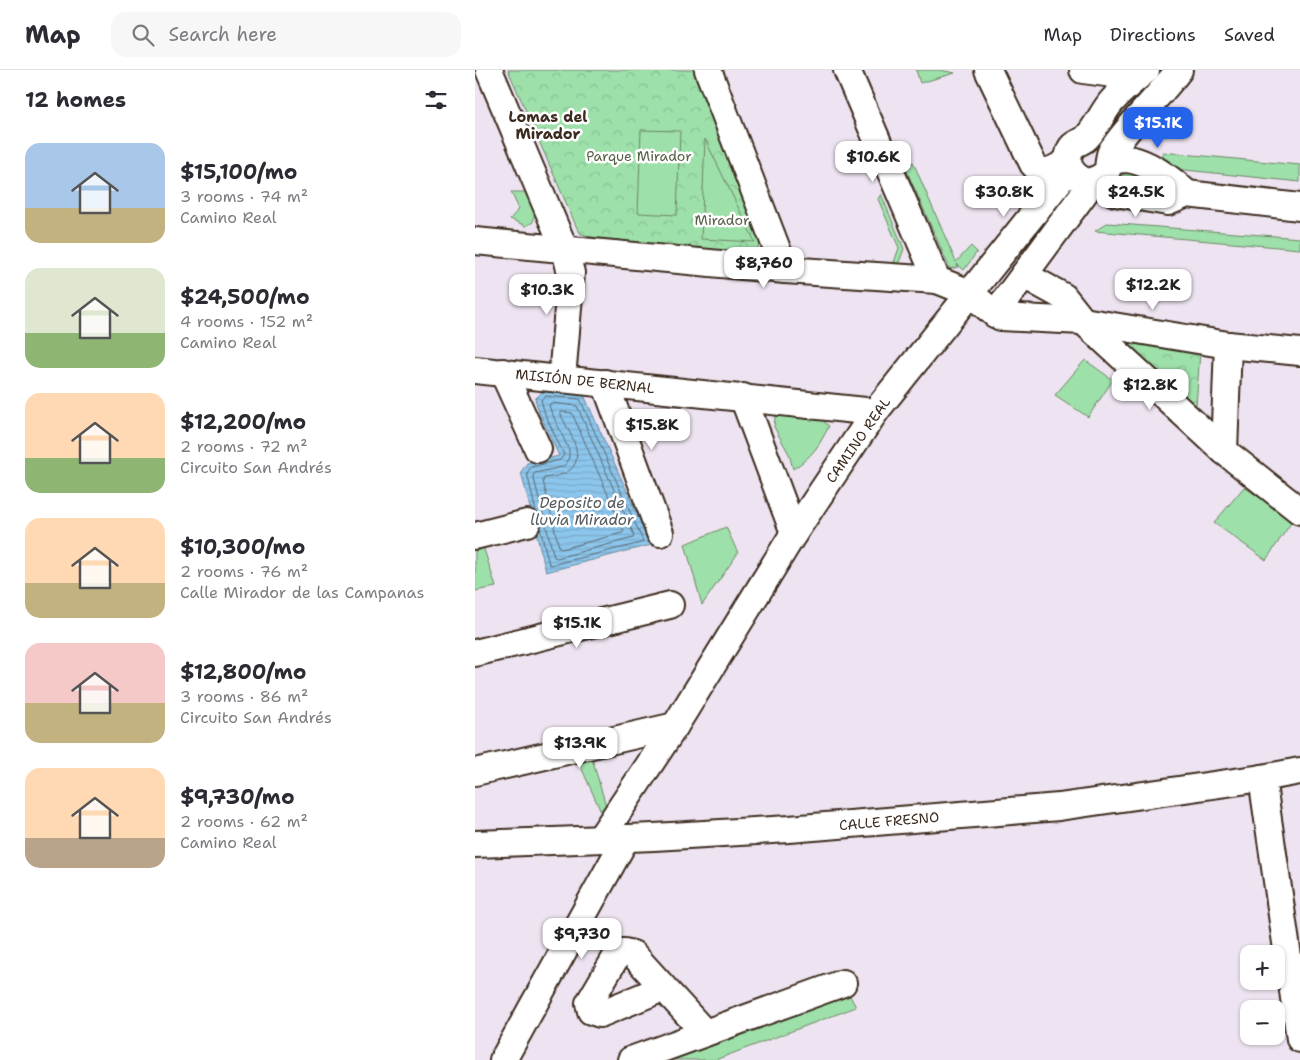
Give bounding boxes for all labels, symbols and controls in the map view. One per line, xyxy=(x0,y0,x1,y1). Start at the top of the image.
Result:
search box xyxy=(111,12,461,57)
text: Map xyxy=(25,19,81,51)
icon: search xyxy=(129,21,157,49)
text: Search here xyxy=(169,22,277,47)
text: Map xyxy=(1044,23,1082,47)
text: Directions xyxy=(1110,23,1196,47)
text: Saved xyxy=(1224,23,1275,47)
text: 12 homes xyxy=(25,86,126,114)
icon: filters xyxy=(422,86,450,114)
pin: $15.1K xyxy=(1117,106,1199,149)
district label: Lomas del Mirador xyxy=(508,107,588,144)
text: $15.1K xyxy=(1134,112,1182,133)
pin: $10.6K xyxy=(832,140,914,183)
text: $10.6K xyxy=(846,146,900,167)
park label: Parque Mirador xyxy=(586,147,692,165)
text: $15,100/mo xyxy=(180,158,297,186)
icon: home xyxy=(65,163,125,223)
pin: $30.8K xyxy=(963,176,1045,218)
pin: $24.5K xyxy=(1095,176,1177,218)
text: $30.8K xyxy=(975,181,1033,202)
text: $24.5K xyxy=(1107,181,1165,202)
text: 3 rooms · 74 m² xyxy=(180,186,308,207)
text: Camino Real xyxy=(180,207,277,228)
park label: Mirador xyxy=(694,211,750,229)
pin: $8,760 xyxy=(723,246,805,289)
text: $8,760 xyxy=(735,252,793,273)
pin: $12.2K xyxy=(1112,268,1194,311)
pin: $10.3K xyxy=(506,274,588,316)
text: $12.2K xyxy=(1126,274,1180,295)
text: $10.3K xyxy=(520,279,574,300)
text: $24,500/mo xyxy=(180,283,310,311)
icon: home xyxy=(65,288,125,348)
text: 4 rooms · 152 m² xyxy=(180,311,313,332)
text: Camino Real xyxy=(180,332,277,353)
street label: MISIÓN DE BERNAL xyxy=(515,365,656,397)
pin: $12.8K xyxy=(1109,368,1191,411)
text: $12.8K xyxy=(1123,374,1177,395)
street label: CAMINO REAL xyxy=(822,393,894,486)
text: $12,200/mo xyxy=(180,408,306,436)
pin: $15.8K xyxy=(611,408,693,451)
icon: home xyxy=(65,413,125,473)
text: $15.8K xyxy=(625,414,679,435)
text: 2 rooms · 72 m² xyxy=(180,436,308,457)
text: Circuito San Andrés xyxy=(180,457,332,478)
water label: Deposito de lluvia Mirador xyxy=(530,493,635,530)
text: $10,300/mo xyxy=(180,533,305,561)
icon: home xyxy=(65,538,125,598)
text: 2 rooms · 76 m² xyxy=(180,561,308,582)
text: Calle Mirador de las Campanas xyxy=(180,582,424,603)
pin: $15.1K xyxy=(536,606,618,649)
text: $15.1K xyxy=(553,612,601,633)
text: $12,800/mo xyxy=(180,658,306,686)
icon: home xyxy=(65,663,125,723)
text: 3 rooms · 86 m² xyxy=(180,686,308,707)
text: Circuito San Andrés xyxy=(180,707,332,728)
pin: $13.9K xyxy=(539,726,621,769)
text: $13.9K xyxy=(554,732,606,753)
text: $9,730/mo xyxy=(180,783,295,811)
icon: home xyxy=(65,788,125,848)
street label: CALLE FRESNO xyxy=(838,808,940,834)
text: 2 rooms · 62 m² xyxy=(180,811,308,832)
text: Camino Real xyxy=(180,832,277,853)
pin: $9,730 xyxy=(541,918,623,960)
text: $9,730 xyxy=(554,923,610,944)
map controls xyxy=(1240,945,1285,1045)
button: + xyxy=(1240,945,1285,990)
button: − xyxy=(1240,1000,1285,1045)

